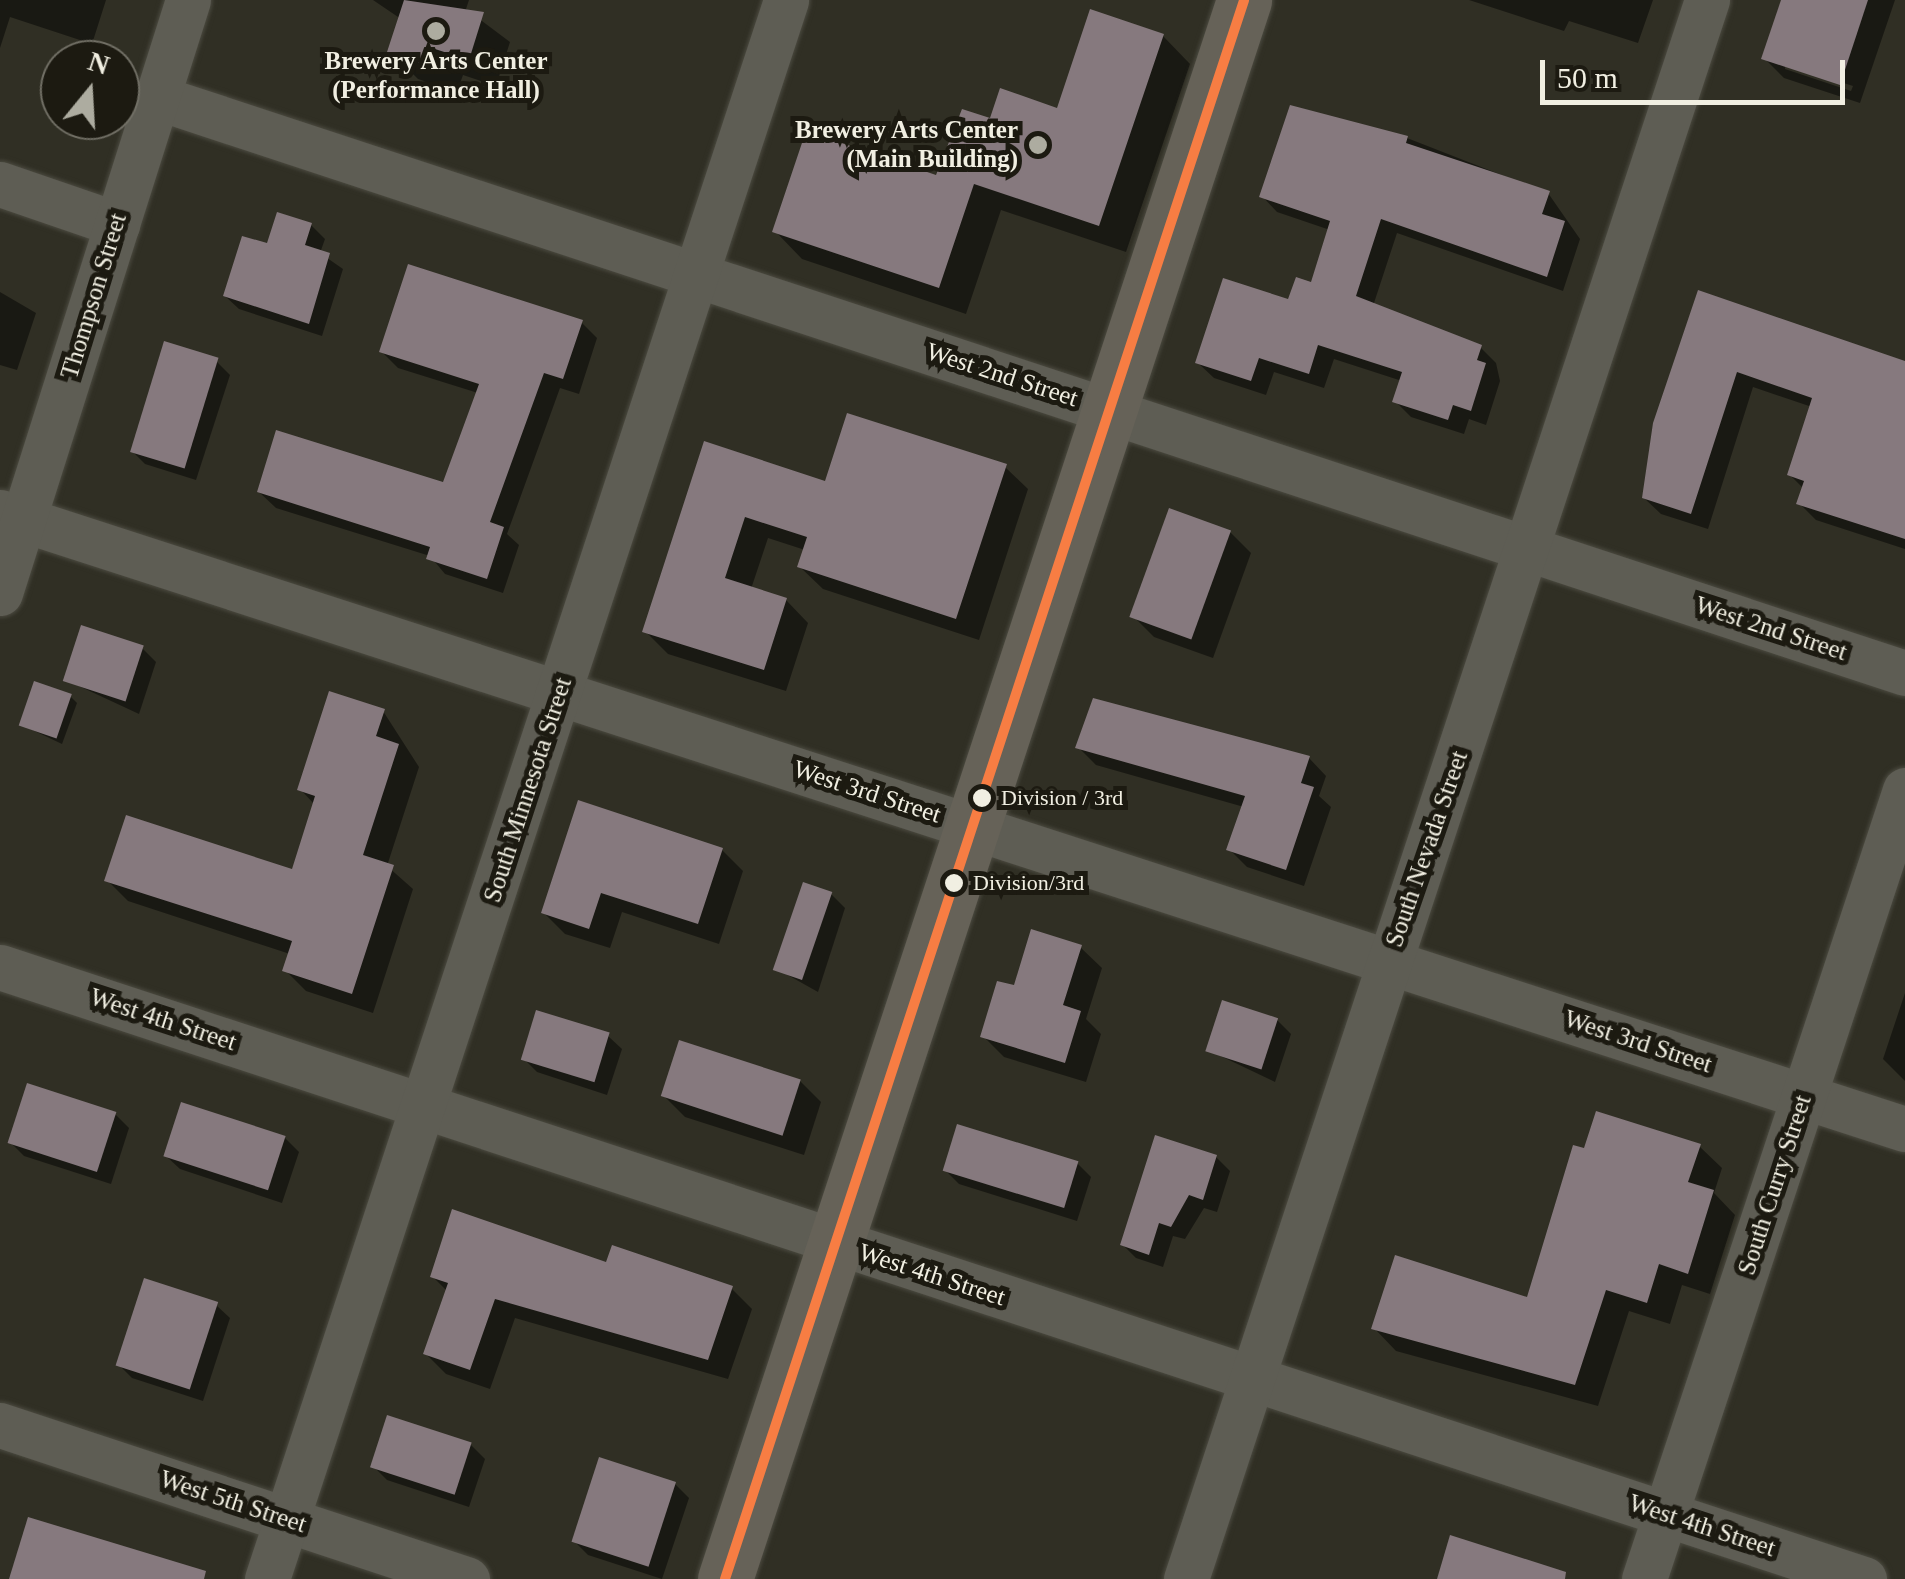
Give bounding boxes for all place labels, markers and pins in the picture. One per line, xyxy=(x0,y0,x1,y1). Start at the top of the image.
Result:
marker: Brewery Arts Center (Performance Hall) xyxy=(425,20,447,42)
place label: Brewery Arts Center (Performance Hall) xyxy=(324,47,548,106)
place label: Brewery Arts Center (Main Building) xyxy=(794,116,1018,175)
marker: Brewery Arts Center (Main Building) xyxy=(1027,134,1049,156)
place label: Division / 3rd xyxy=(1001,785,1123,811)
marker: Division / 3rd xyxy=(972,788,992,808)
place label: Division/3rd xyxy=(973,870,1084,896)
marker: Division/3rd xyxy=(944,873,964,893)

